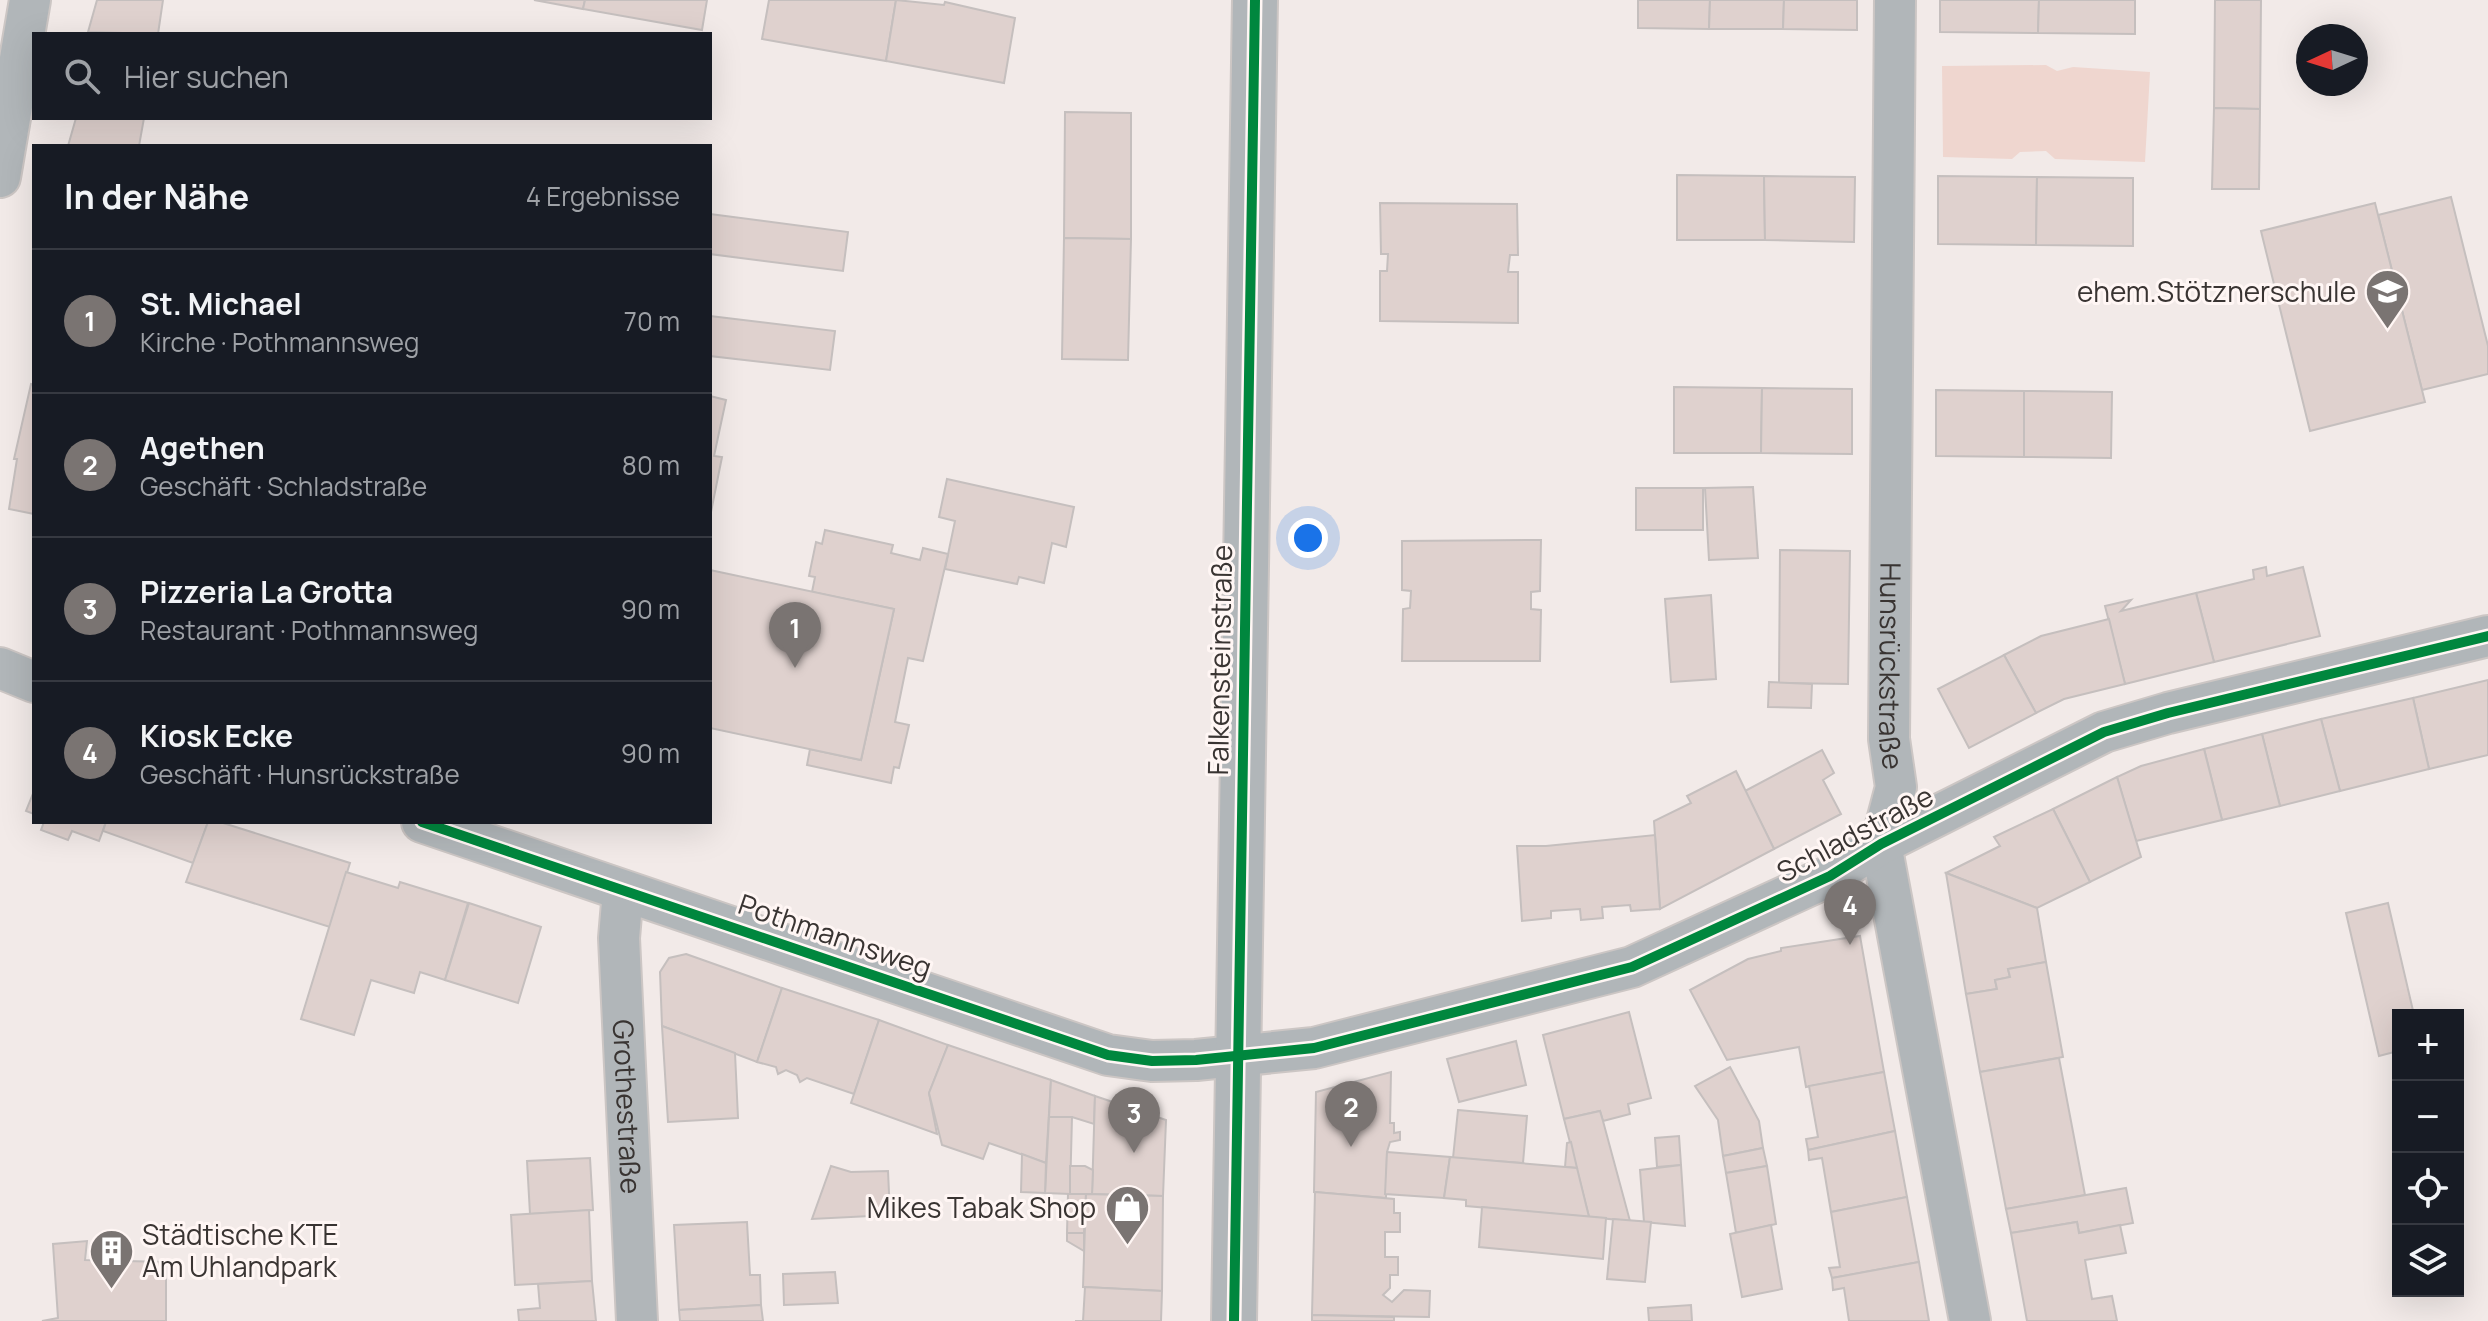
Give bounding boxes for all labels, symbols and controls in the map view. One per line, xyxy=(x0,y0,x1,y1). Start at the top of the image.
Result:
north arrow xyxy=(2296,24,2368,96)
search box xyxy=(32,32,712,120)
icon: search xyxy=(60,54,104,98)
text: Hier suchen xyxy=(124,56,289,97)
text: In der Nähe xyxy=(64,173,249,219)
text: 4 Ergebnisse xyxy=(526,178,680,214)
school or university icon: ehem.Stötznerschule xyxy=(2363,268,2411,331)
place label: ehem.Stötznerschule xyxy=(2077,272,2356,310)
text: St. Michael xyxy=(140,283,302,324)
text: 1 xyxy=(84,303,96,339)
text: 70 m xyxy=(624,303,680,339)
text: Kirche · Pothmannsweg xyxy=(140,324,419,360)
text: Agethen xyxy=(140,427,265,468)
text: 2 xyxy=(82,447,98,483)
text: 80 m xyxy=(622,447,680,483)
text: Geschäft · Schladstraße xyxy=(140,468,427,504)
your location xyxy=(1288,518,1328,558)
street label: Falkensteinstraße xyxy=(1198,544,1240,776)
street label: Hunsrückstraße xyxy=(1871,562,1913,772)
text: Pizzeria La Grotta xyxy=(140,571,393,612)
text: 3 xyxy=(82,591,98,627)
text: 90 m xyxy=(621,591,680,627)
pin: 1 xyxy=(769,602,821,668)
text: Restaurant · Pothmannsweg xyxy=(140,612,478,648)
text: Kiosk Ecke xyxy=(140,715,293,756)
text: 4 xyxy=(82,735,98,771)
text: 90 m xyxy=(621,735,680,771)
text: Geschäft · Hunsrückstraße xyxy=(140,756,460,792)
street label: Schladstraße xyxy=(1770,776,1939,890)
pin: 4 xyxy=(1824,879,1876,945)
street label: Pothmannsweg xyxy=(734,884,937,986)
map controls xyxy=(2392,1009,2464,1297)
button: + xyxy=(2392,1009,2464,1081)
street label: Grothestraße xyxy=(605,1019,651,1195)
pin: 2 xyxy=(1325,1081,1377,1147)
button: − xyxy=(2392,1081,2464,1153)
pin: 3 xyxy=(1108,1087,1160,1153)
button: locate xyxy=(2392,1153,2464,1225)
shop icon: Mikes Tabak Shop xyxy=(1103,1184,1151,1247)
place label: Mikes Tabak Shop xyxy=(867,1188,1096,1226)
place label: Städtische KTE Am Uhlandpark xyxy=(142,1215,338,1285)
button: layers xyxy=(2392,1225,2464,1297)
building icon: Städtische KTE Am Uhlandpark xyxy=(87,1227,135,1290)

